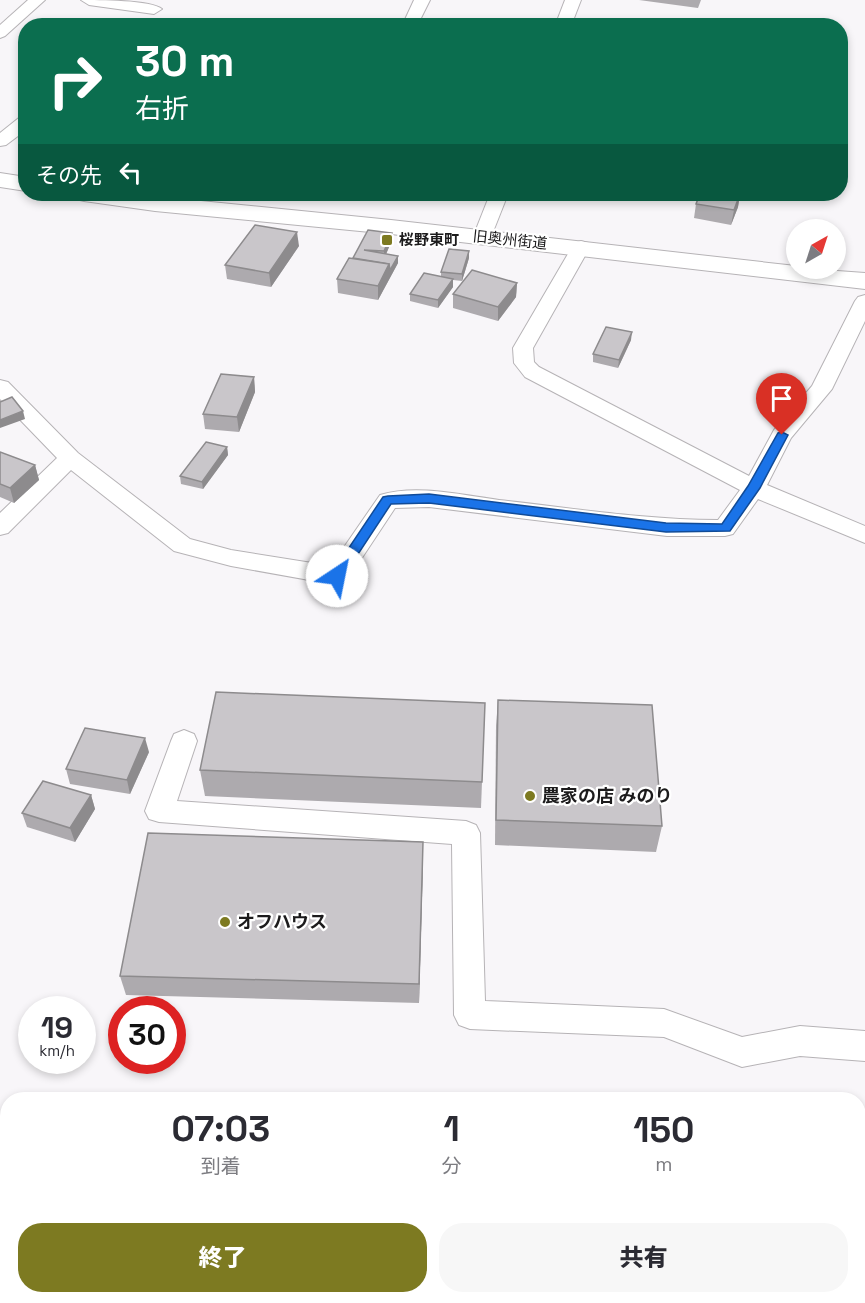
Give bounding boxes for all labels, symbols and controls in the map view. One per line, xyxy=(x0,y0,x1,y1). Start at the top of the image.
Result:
text: 30 m xyxy=(135,35,234,88)
icon: right xyxy=(36,42,114,120)
text: 右折 xyxy=(135,91,189,126)
icon: left xyxy=(114,156,147,189)
text: その先 xyxy=(36,161,102,189)
north arrow xyxy=(786,219,846,279)
map controls xyxy=(786,219,846,279)
street label: 旧奥州街道 xyxy=(472,226,548,253)
place label: 桜野東町 xyxy=(399,230,459,249)
marker: 桜野東町 xyxy=(380,233,394,247)
pin xyxy=(756,373,807,435)
icon: arrive xyxy=(765,382,798,415)
position arrow xyxy=(305,544,369,608)
place label: 農家の店 みのり xyxy=(542,784,673,807)
marker: 農家の店 みのり xyxy=(523,789,537,803)
place label: オフハウス xyxy=(237,910,327,933)
marker: オフハウス xyxy=(218,915,232,929)
speed limit sign: 30 xyxy=(108,996,186,1074)
text: 19 xyxy=(41,1008,73,1047)
text: km/h xyxy=(39,1041,75,1060)
text: 07:03 xyxy=(172,1106,270,1152)
text: 1 xyxy=(443,1106,460,1152)
text: 150 xyxy=(633,1107,694,1153)
text: m xyxy=(655,1151,672,1177)
text: 到着 xyxy=(201,1153,241,1179)
text: 分 xyxy=(442,1153,462,1179)
button: 終了 xyxy=(18,1223,427,1292)
button: 共有 xyxy=(439,1223,848,1292)

